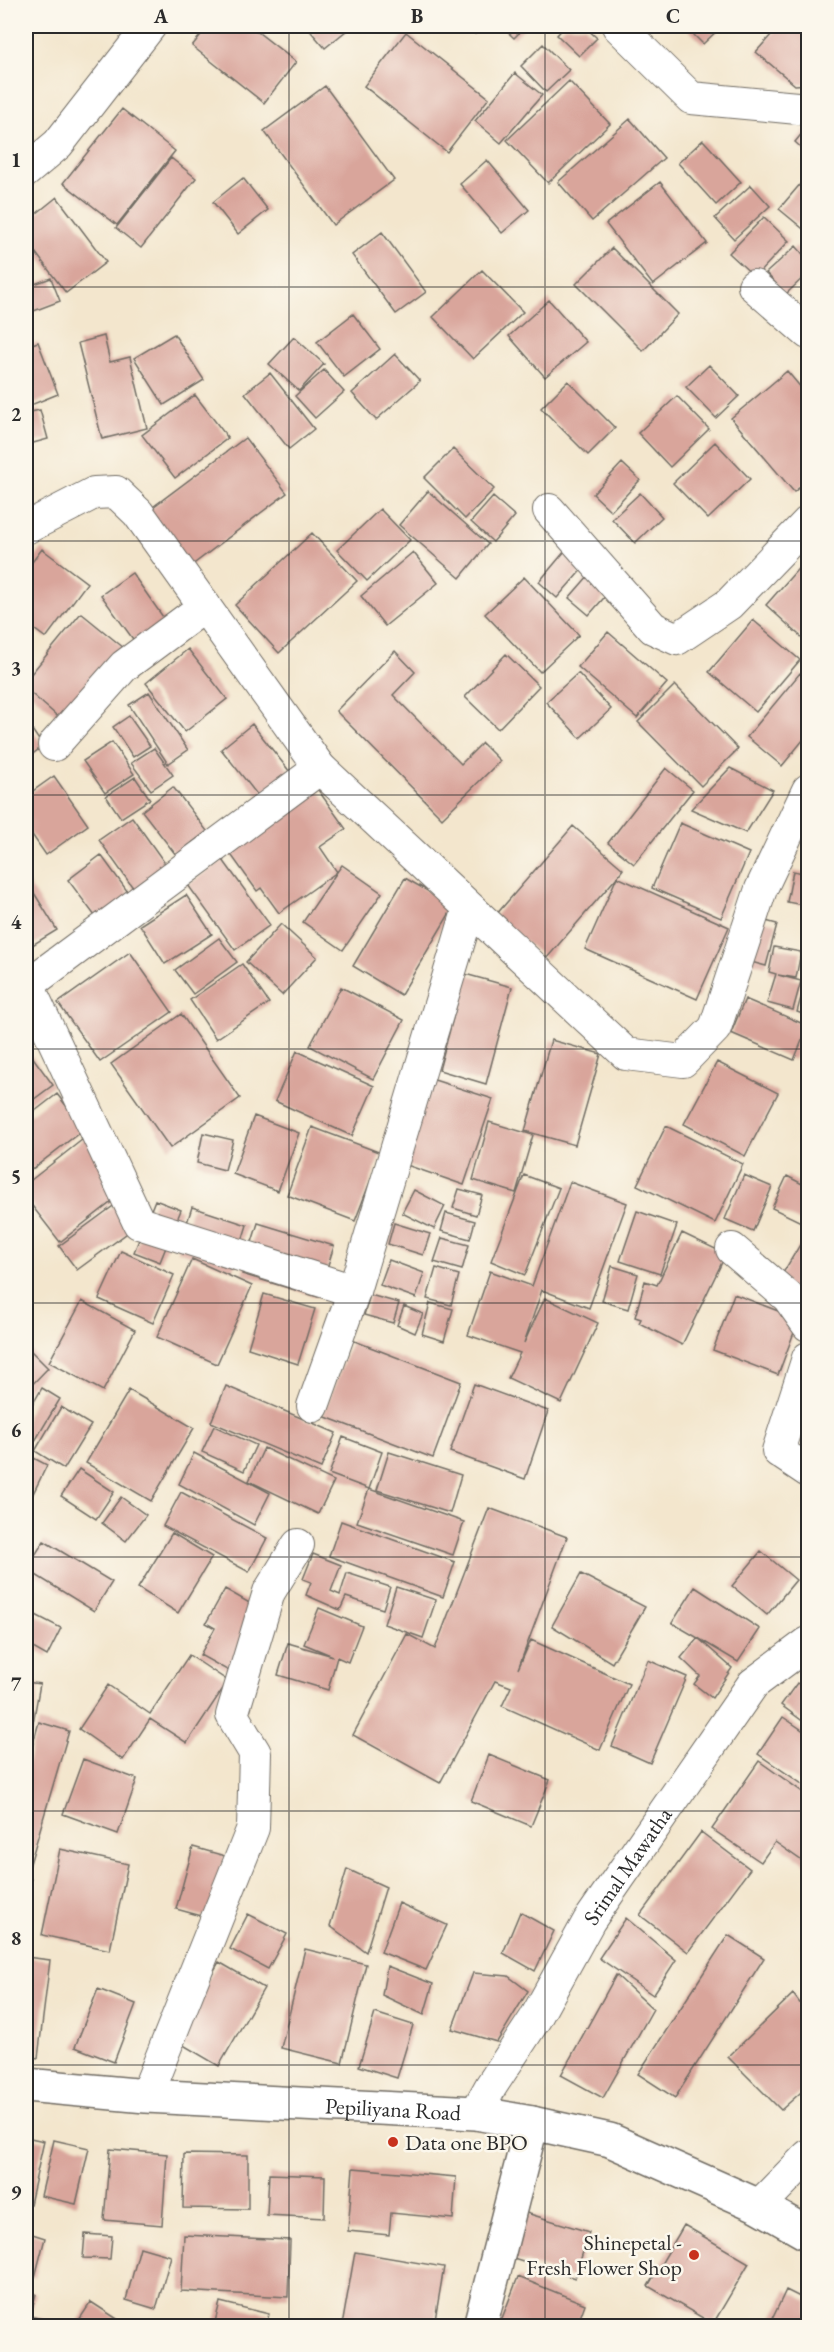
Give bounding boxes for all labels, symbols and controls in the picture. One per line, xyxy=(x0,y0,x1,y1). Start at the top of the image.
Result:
text: A xyxy=(153,3,169,29)
text: B xyxy=(411,3,423,29)
text: C xyxy=(666,3,680,29)
text: 1 xyxy=(11,147,21,173)
text: 2 xyxy=(11,401,22,427)
text: 3 xyxy=(11,655,21,681)
text: 4 xyxy=(11,909,22,935)
text: 5 xyxy=(11,1163,21,1189)
text: 6 xyxy=(11,1417,22,1443)
text: 7 xyxy=(11,1671,22,1697)
street label: Srimal Mawatha xyxy=(576,1801,678,1930)
text: 8 xyxy=(11,1925,21,1951)
street label: Pepiliyana Road xyxy=(324,2091,463,2127)
place label: Data one BPO xyxy=(405,2128,528,2157)
marker: Data one BPO xyxy=(386,2135,400,2149)
text: 9 xyxy=(11,2179,22,2205)
place label: Shinepetal - Fresh Flower Shop xyxy=(526,2228,682,2282)
marker: Shinepetal - Fresh Flower Shop xyxy=(687,2248,701,2262)

